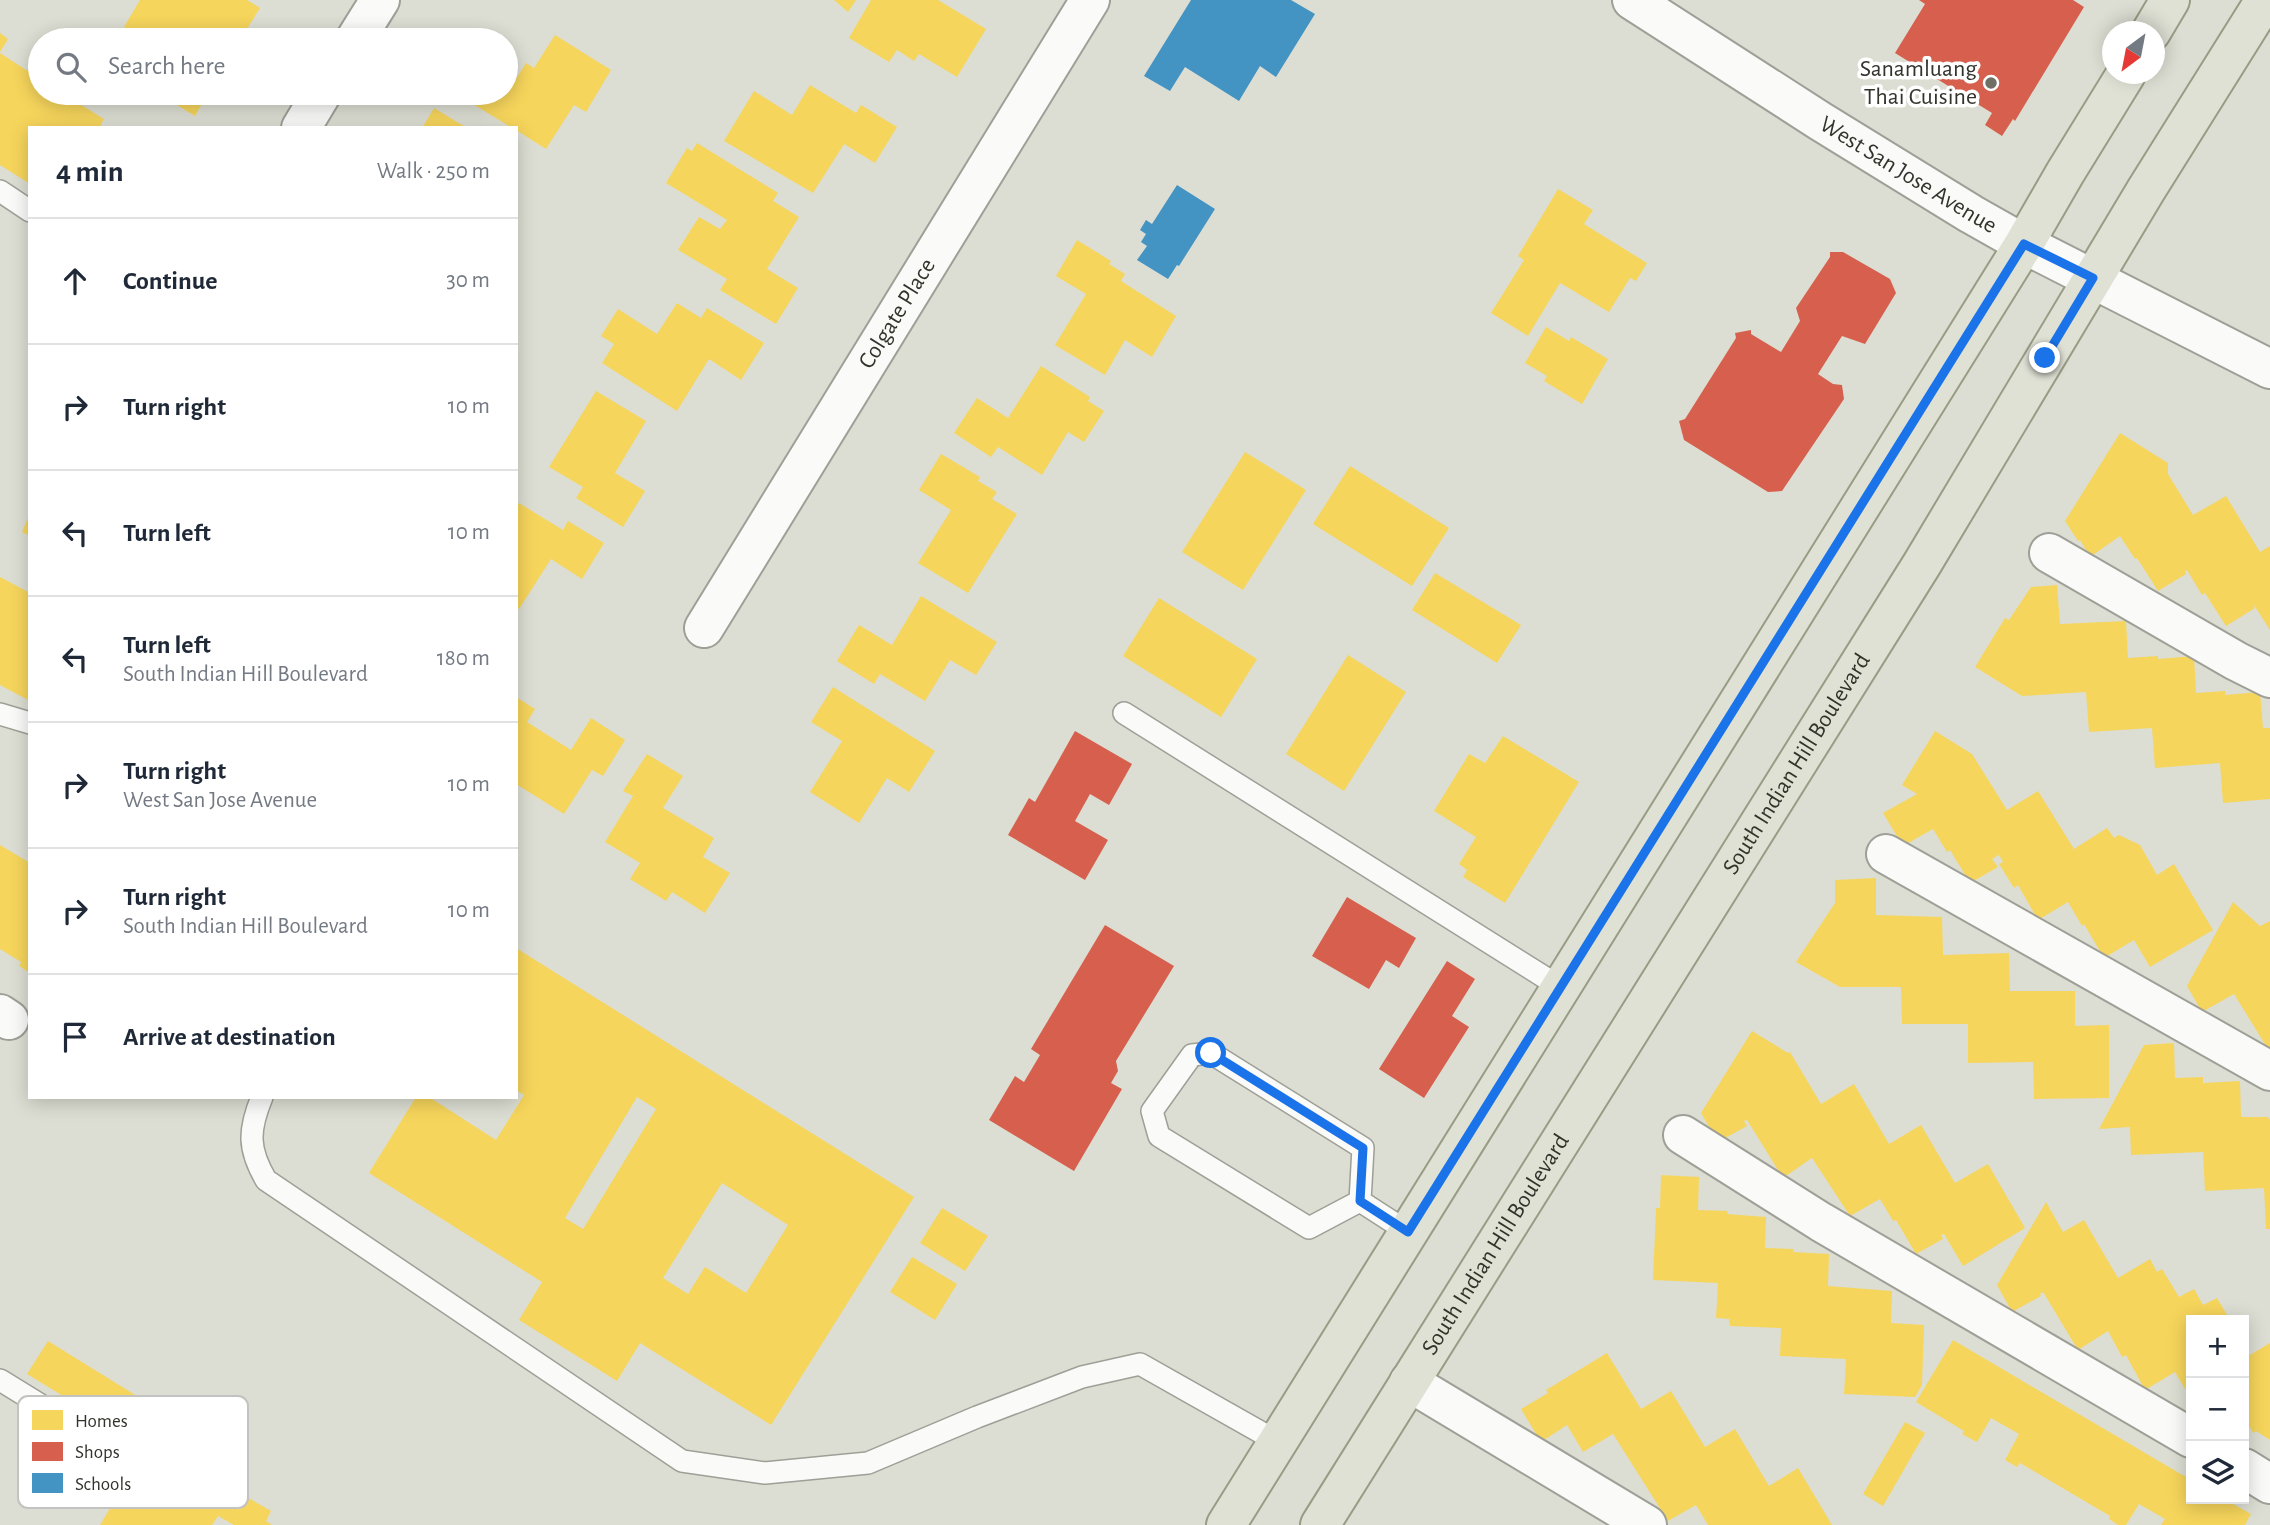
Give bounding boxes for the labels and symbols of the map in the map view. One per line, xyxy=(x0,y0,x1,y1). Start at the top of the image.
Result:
north arrow xyxy=(2102,21,2165,84)
place label: Sanamluang Thai Cuisine xyxy=(1860,57,1977,109)
marker: Sanamluang Thai Cuisine xyxy=(1983,75,1999,91)
street label: West San Jose Avenue xyxy=(1815,112,2001,238)
street label: Colgate Place xyxy=(854,254,940,373)
route end xyxy=(2029,342,2060,373)
street label: South Indian Hill Boulevard xyxy=(1719,649,1875,879)
route start xyxy=(1195,1037,1226,1068)
street label: South Indian Hill Boulevard xyxy=(1418,1130,1574,1359)
legend xyxy=(18,1396,248,1508)
text: Homes xyxy=(75,1412,128,1431)
text: Shops xyxy=(75,1443,120,1462)
text: Schools xyxy=(75,1475,131,1494)

